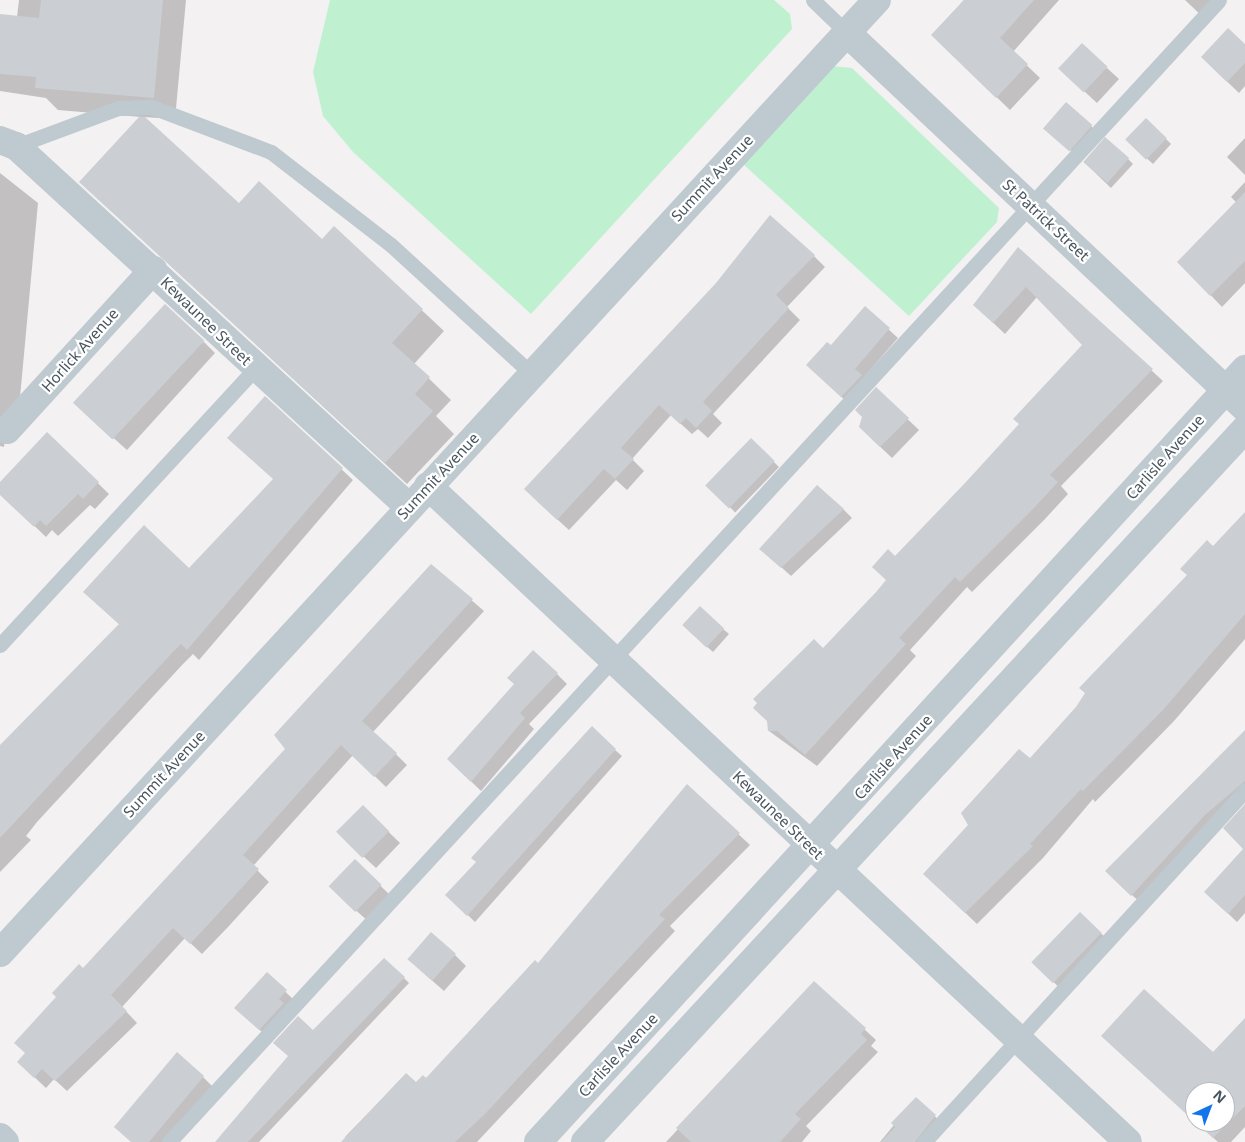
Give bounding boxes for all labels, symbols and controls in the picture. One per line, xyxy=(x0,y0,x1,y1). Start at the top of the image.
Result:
street label: Summit Avenue xyxy=(667,131,757,225)
street label: St Patrick Street xyxy=(999,175,1093,265)
street label: Kewaunee Street xyxy=(157,273,255,369)
street label: Horlick Avenue xyxy=(38,305,122,395)
street label: Carlisle Avenue xyxy=(1122,411,1208,503)
street label: Summit Avenue xyxy=(393,429,483,523)
street label: Carlisle Avenue xyxy=(850,711,936,803)
street label: Summit Avenue xyxy=(119,727,209,821)
street label: Kewaunee Street xyxy=(729,767,827,863)
street label: Carlisle Avenue xyxy=(575,1009,661,1101)
north arrow xyxy=(1185,1082,1235,1132)
text: N xyxy=(1209,1086,1231,1107)

